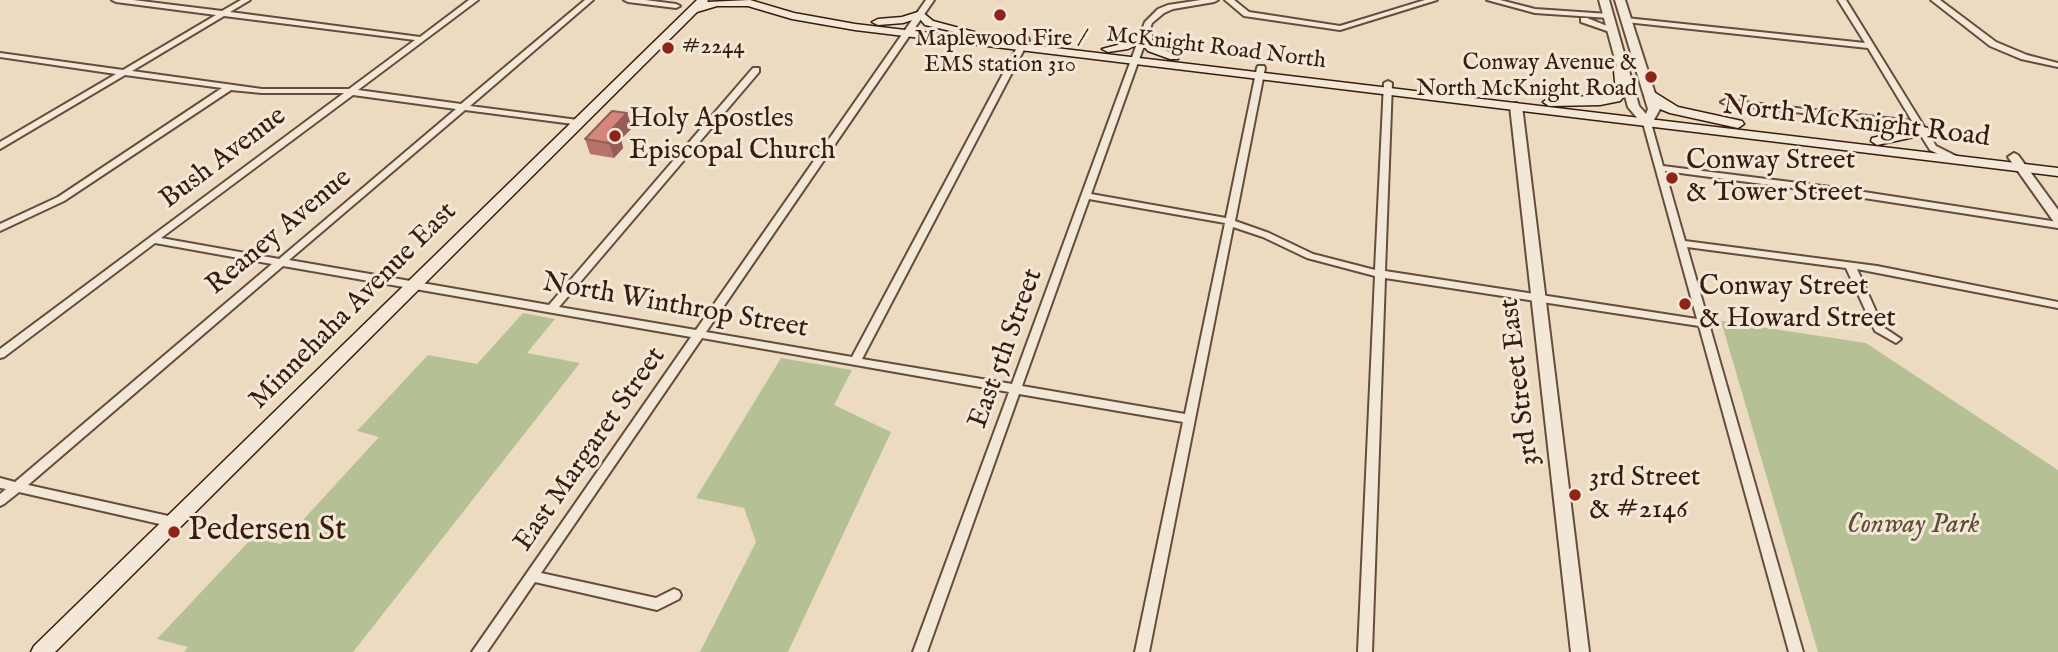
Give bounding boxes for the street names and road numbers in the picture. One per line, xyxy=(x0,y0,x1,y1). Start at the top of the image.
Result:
street label: McKnight Road North xyxy=(1105,22,1327,76)
street label: North McKnight Road xyxy=(1721,90,1991,156)
street label: Bush Avenue xyxy=(154,101,294,217)
street label: Reaney Avenue xyxy=(201,162,359,304)
street label: Minnehaha Avenue East xyxy=(243,196,465,418)
street label: East 5th Street xyxy=(963,265,1051,433)
street label: North Winthrop Street xyxy=(540,267,810,347)
street label: 3rd Street East xyxy=(1494,296,1548,468)
street label: East Margaret Street xyxy=(508,341,674,559)

